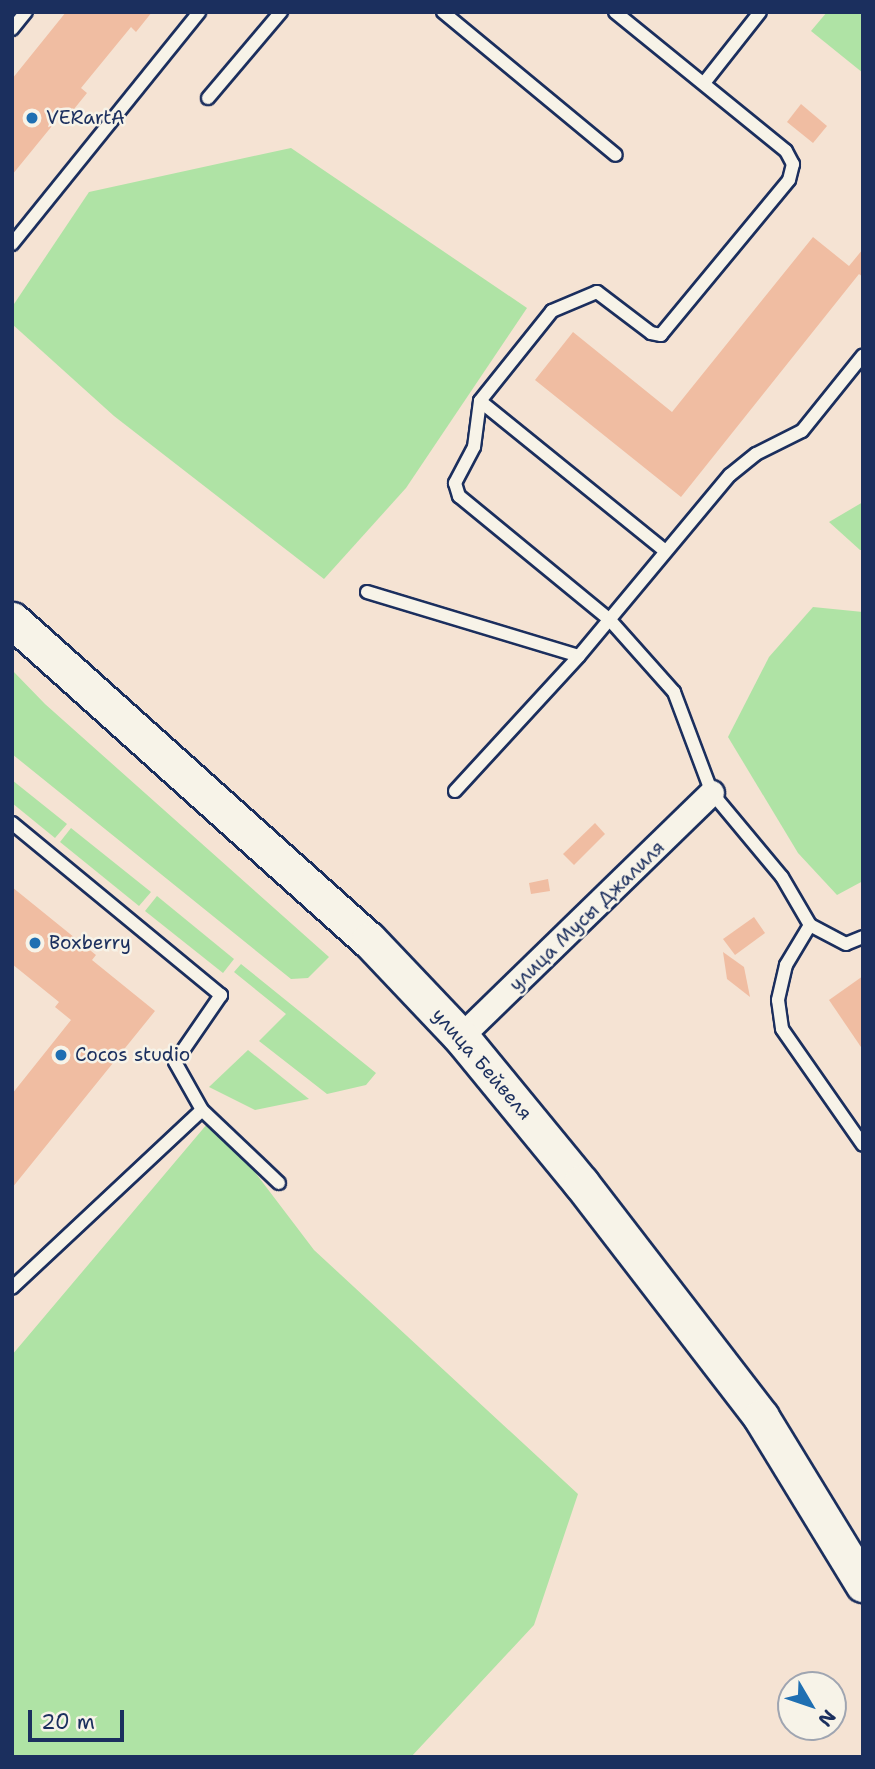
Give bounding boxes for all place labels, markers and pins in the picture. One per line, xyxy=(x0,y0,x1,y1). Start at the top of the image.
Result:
place label: VERartA xyxy=(46,107,125,129)
marker: VERartA xyxy=(24,110,40,126)
place label: Boxberry xyxy=(49,932,131,954)
marker: Boxberry xyxy=(27,935,43,951)
place label: Cocos studio xyxy=(75,1044,190,1066)
marker: Cocos studio xyxy=(53,1047,69,1063)

